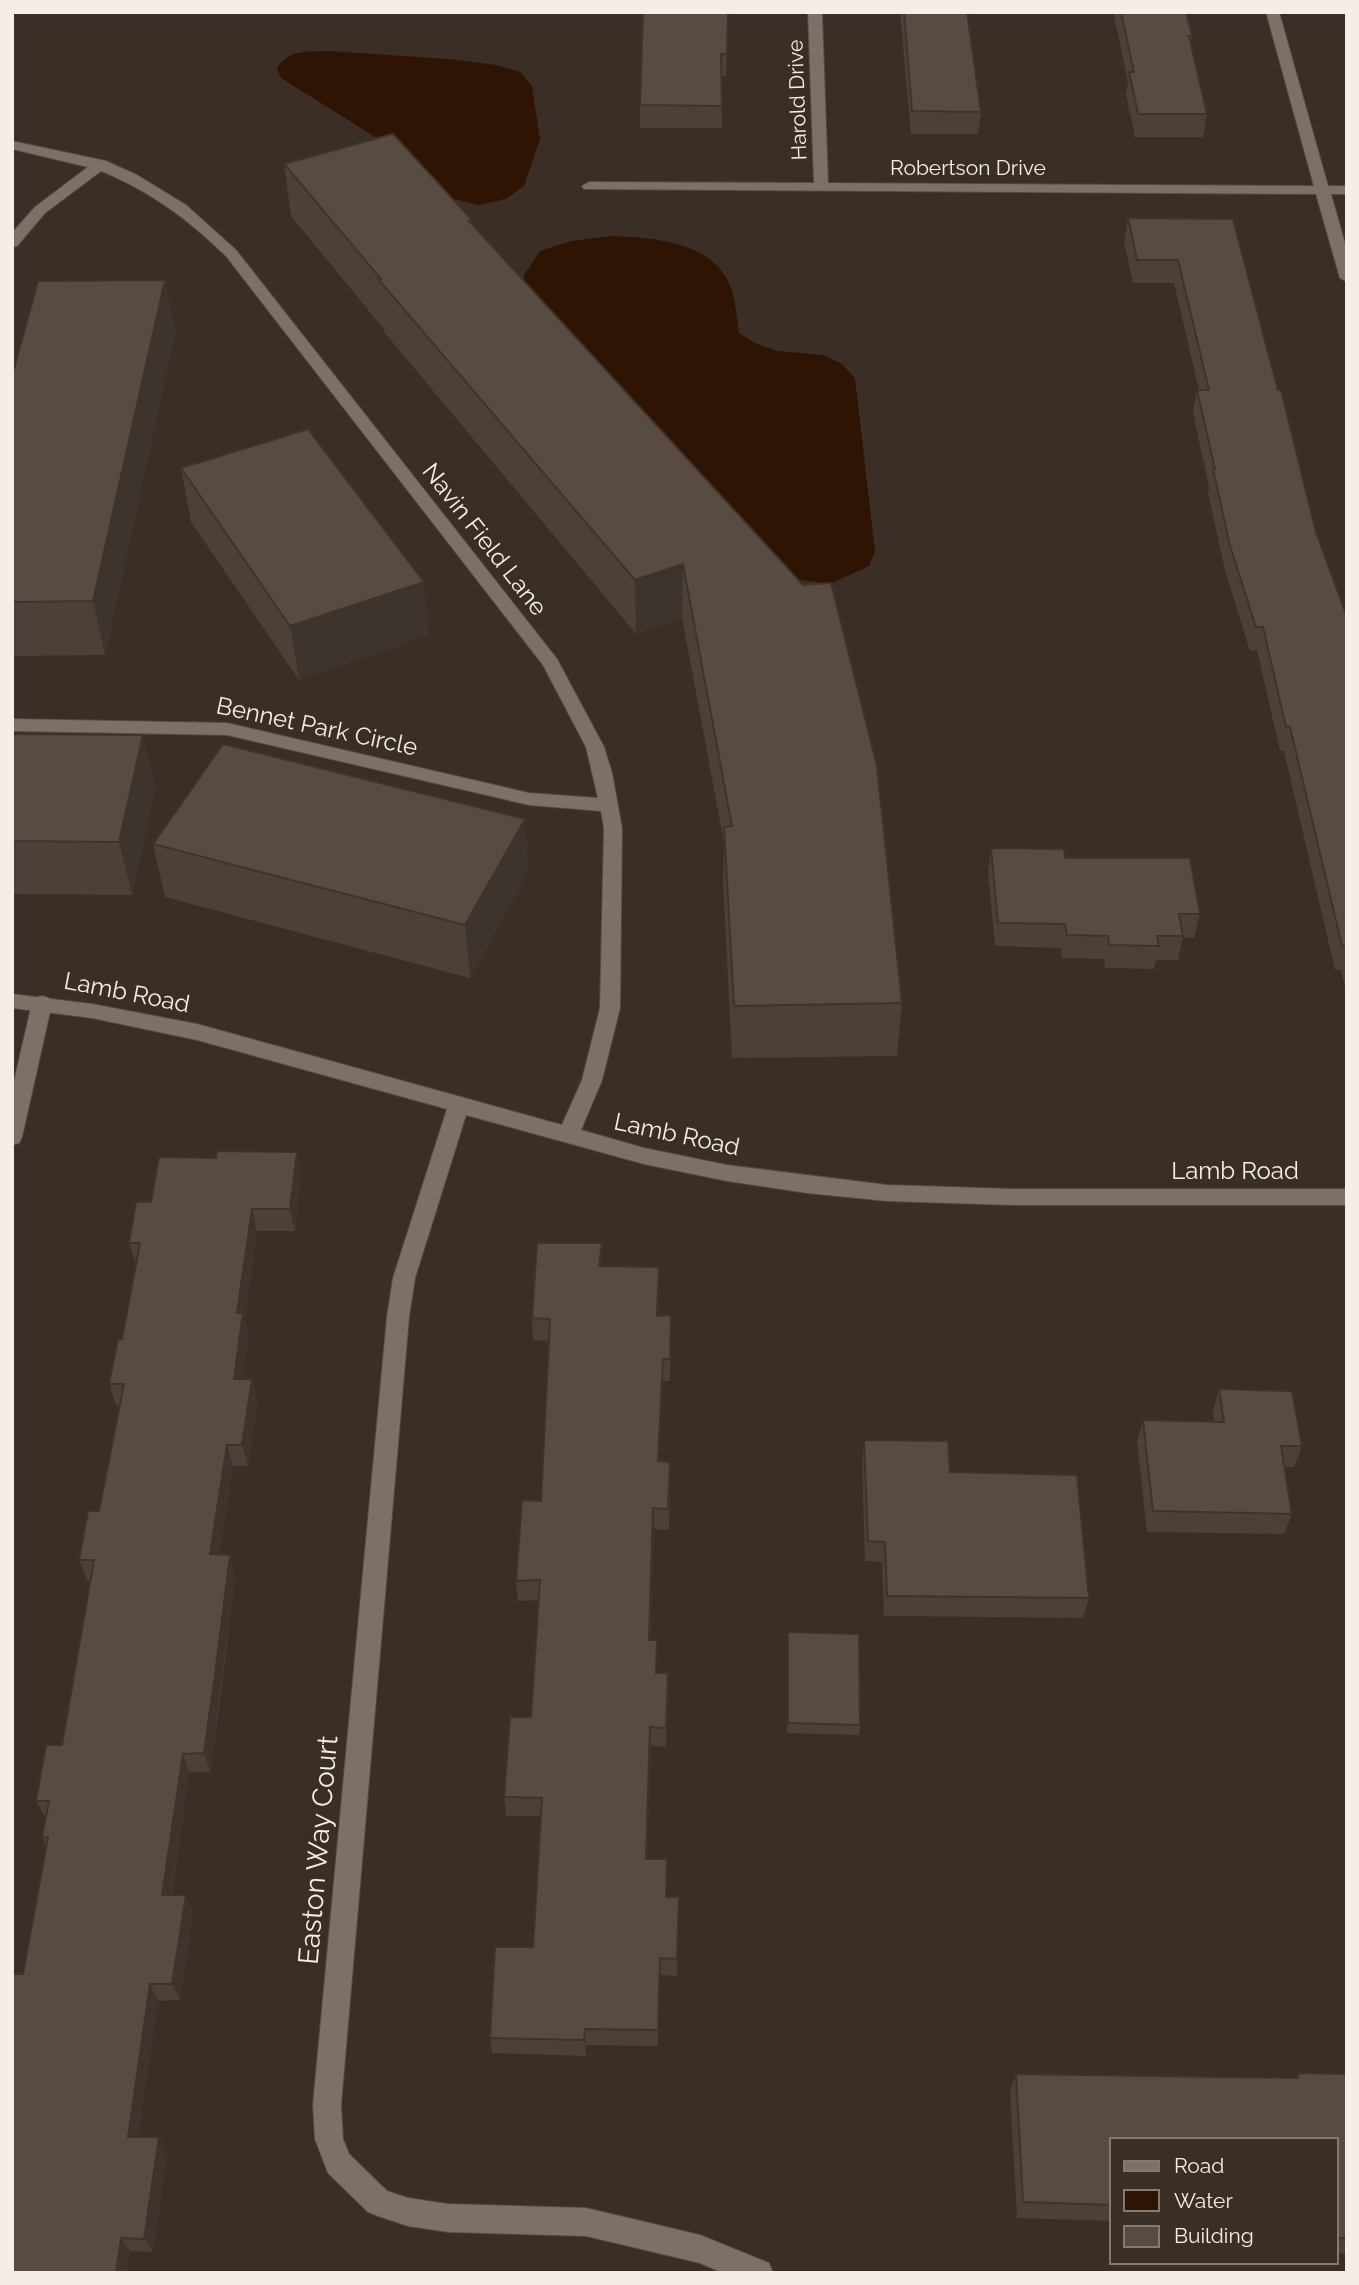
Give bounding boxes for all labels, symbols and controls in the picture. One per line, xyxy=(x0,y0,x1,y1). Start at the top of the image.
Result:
street label: Harold Drive xyxy=(782,39,812,161)
street label: Robertson Drive xyxy=(890,155,1046,180)
street label: Navin Field Lane xyxy=(416,457,554,621)
street label: Bennet Park Circle xyxy=(214,691,420,761)
street label: Lamb Road xyxy=(62,966,192,1018)
street label: Lamb Road xyxy=(612,1107,742,1161)
street label: Lamb Road xyxy=(1171,1156,1299,1185)
street label: Easton Way Court xyxy=(292,1733,345,1966)
legend xyxy=(1110,2138,1338,2264)
text: Road xyxy=(1174,2153,1224,2178)
text: Water xyxy=(1174,2188,1233,2213)
text: Building xyxy=(1174,2223,1254,2248)

